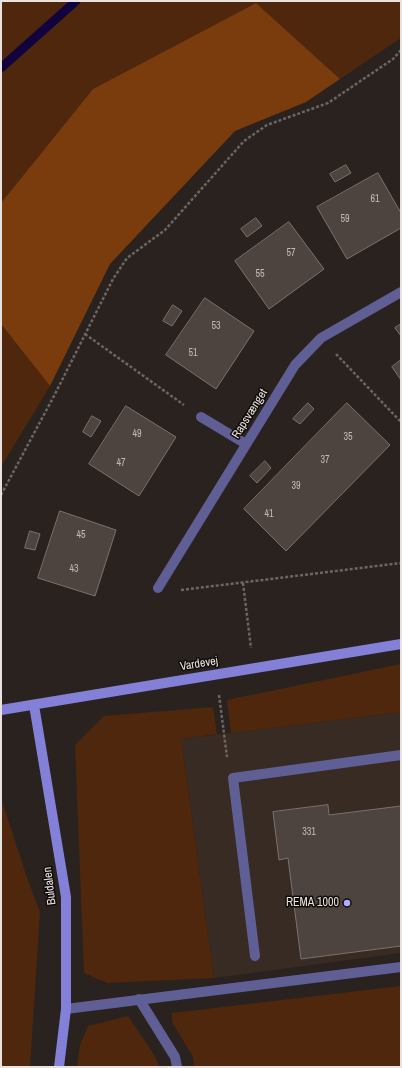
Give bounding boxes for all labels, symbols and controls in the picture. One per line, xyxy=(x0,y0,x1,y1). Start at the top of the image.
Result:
house number: 61 xyxy=(370,193,380,205)
house number: 59 xyxy=(340,213,350,225)
house number: 57 xyxy=(286,247,296,259)
house number: 55 xyxy=(255,268,265,280)
house number: 53 xyxy=(211,320,221,332)
house number: 51 xyxy=(188,347,198,359)
street label: Rapsvænget xyxy=(229,387,271,441)
house number: 49 xyxy=(132,428,142,440)
house number: 35 xyxy=(343,431,353,443)
house number: 37 xyxy=(320,454,330,466)
house number: 47 xyxy=(116,457,126,469)
house number: 39 xyxy=(291,480,301,492)
house number: 41 xyxy=(264,508,274,520)
house number: 45 xyxy=(76,529,86,541)
house number: 43 xyxy=(69,563,79,575)
street label: Vardevej xyxy=(179,654,219,674)
house number: 331 xyxy=(302,826,316,838)
street label: Buldalen xyxy=(41,866,59,906)
place label: REMA 1000 xyxy=(286,896,339,910)
marker: REMA 1000 xyxy=(342,898,352,908)

